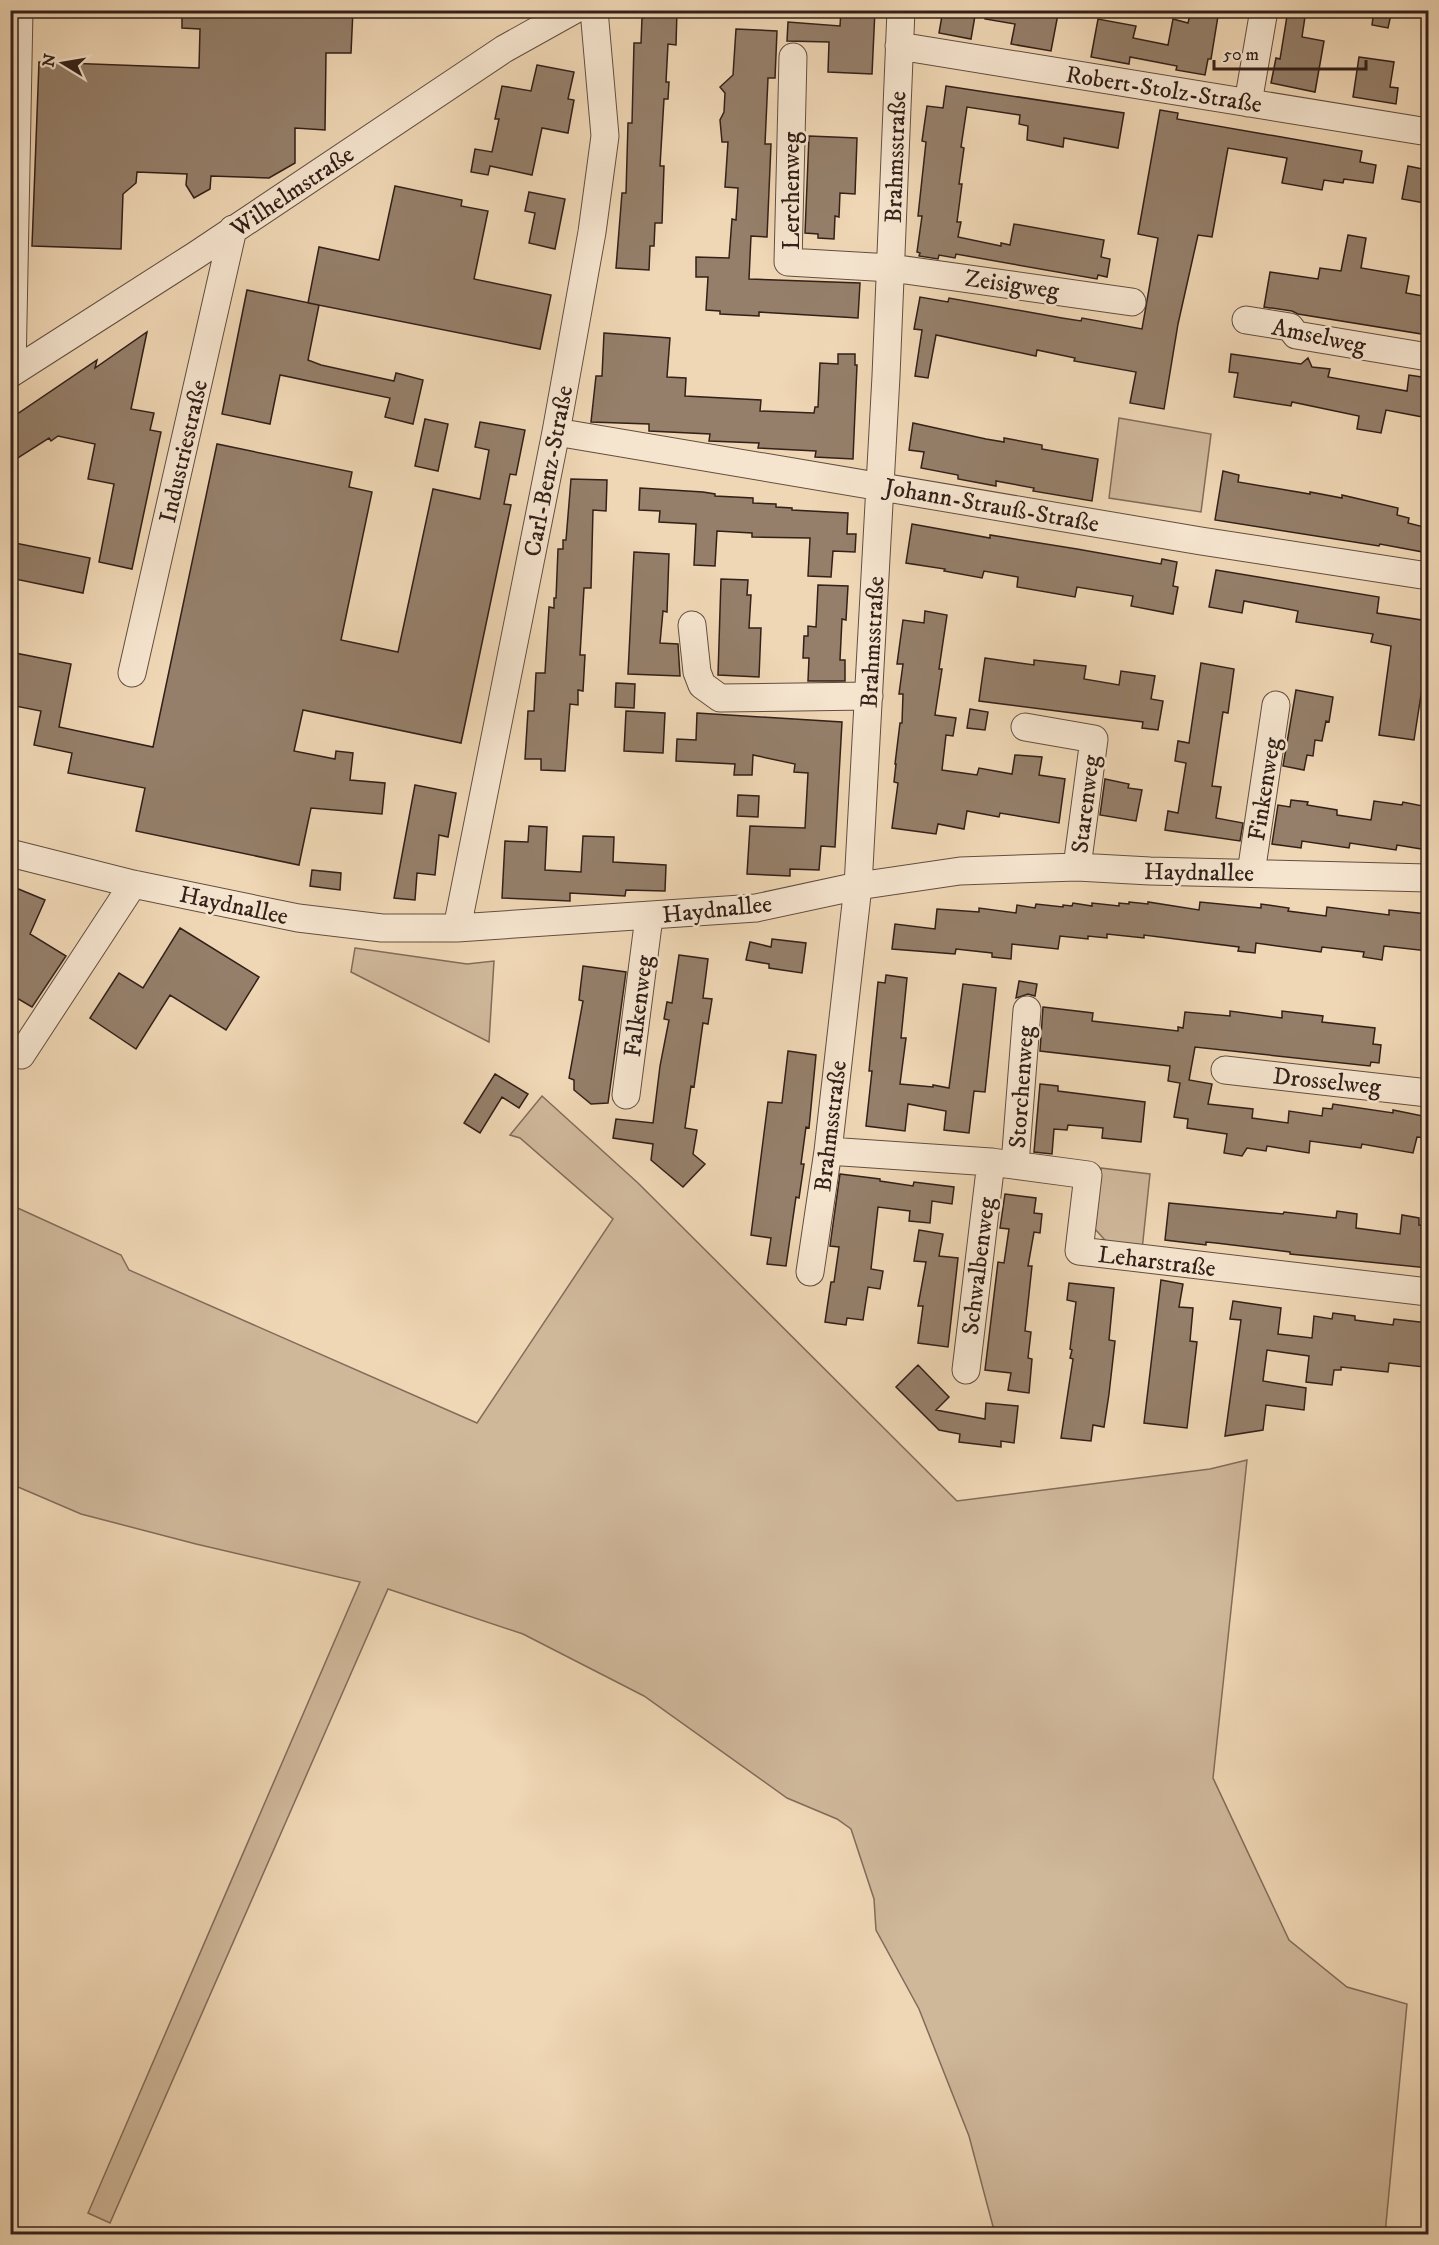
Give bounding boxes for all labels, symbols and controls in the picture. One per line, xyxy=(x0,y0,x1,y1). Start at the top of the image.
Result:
north arrow xyxy=(33,33,93,93)
scale bar xyxy=(1214,33,1366,71)
text: 50 m xyxy=(1223,44,1259,66)
text: N xyxy=(38,52,60,69)
street label: Robert-Stolz-Straße xyxy=(1064,60,1264,120)
street label: Brahmsstraße xyxy=(879,90,913,224)
street label: Lerchenweg xyxy=(777,132,807,250)
street label: Wilhelmstraße xyxy=(224,140,360,245)
street label: Zeisigweg xyxy=(963,264,1061,306)
street label: Amselweg xyxy=(1269,312,1369,362)
street label: Industriestraße xyxy=(153,377,215,526)
street label: Carl-Benz-Straße xyxy=(518,383,580,559)
street label: Johann-Strauß-Straße xyxy=(880,472,1102,540)
street label: Brahmsstraße xyxy=(855,575,891,709)
street label: Finkenweg xyxy=(1242,735,1288,843)
street label: Starenweg xyxy=(1065,753,1107,855)
street label: Haydnallee xyxy=(1144,857,1254,889)
street label: Haydnallee xyxy=(177,880,291,932)
street label: Haydnallee xyxy=(661,889,774,931)
street label: Falkenweg xyxy=(618,953,660,1059)
street label: Storchenweg xyxy=(1003,1024,1041,1149)
street label: Brahmsstraße xyxy=(808,1059,854,1194)
street label: Drosselweg xyxy=(1271,1061,1383,1103)
street label: Schwalbenweg xyxy=(956,1195,1002,1337)
street label: Leharstraße xyxy=(1096,1240,1217,1284)

